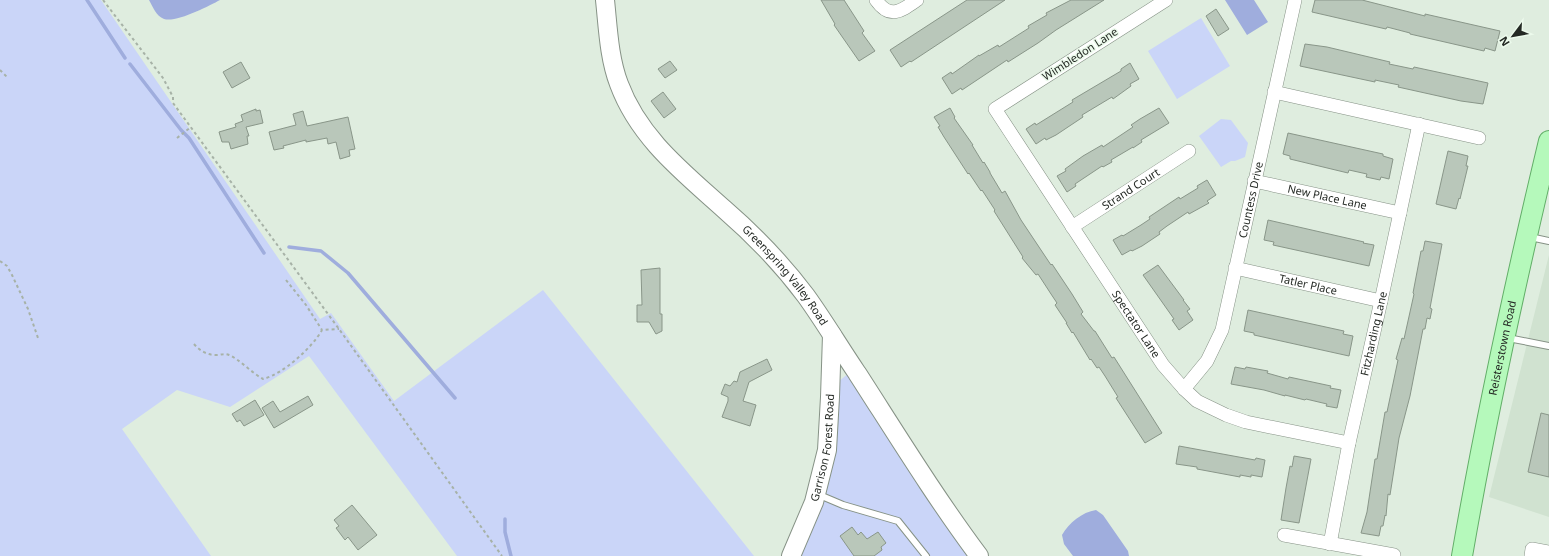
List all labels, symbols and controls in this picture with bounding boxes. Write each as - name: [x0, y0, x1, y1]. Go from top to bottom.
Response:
- north arrow: [1493, 16, 1533, 56]
- street label: Wimbledon Lane: [1039, 24, 1120, 84]
- text: N: [1495, 34, 1513, 49]
- street label: Countess Drive: [1235, 160, 1266, 239]
- street label: Strand Court: [1099, 164, 1162, 213]
- street label: New Place Lane: [1286, 181, 1368, 213]
- street label: Greenspring Valley Road: [739, 221, 832, 328]
- street label: Tatler Place: [1278, 270, 1339, 298]
- street label: Spectator Lane: [1109, 287, 1164, 360]
- street label: Fitzharding Lane: [1356, 290, 1390, 377]
- street label: Reisterstown Road: [1485, 299, 1519, 396]
- street label: Garrison Forest Road: [806, 393, 837, 503]

